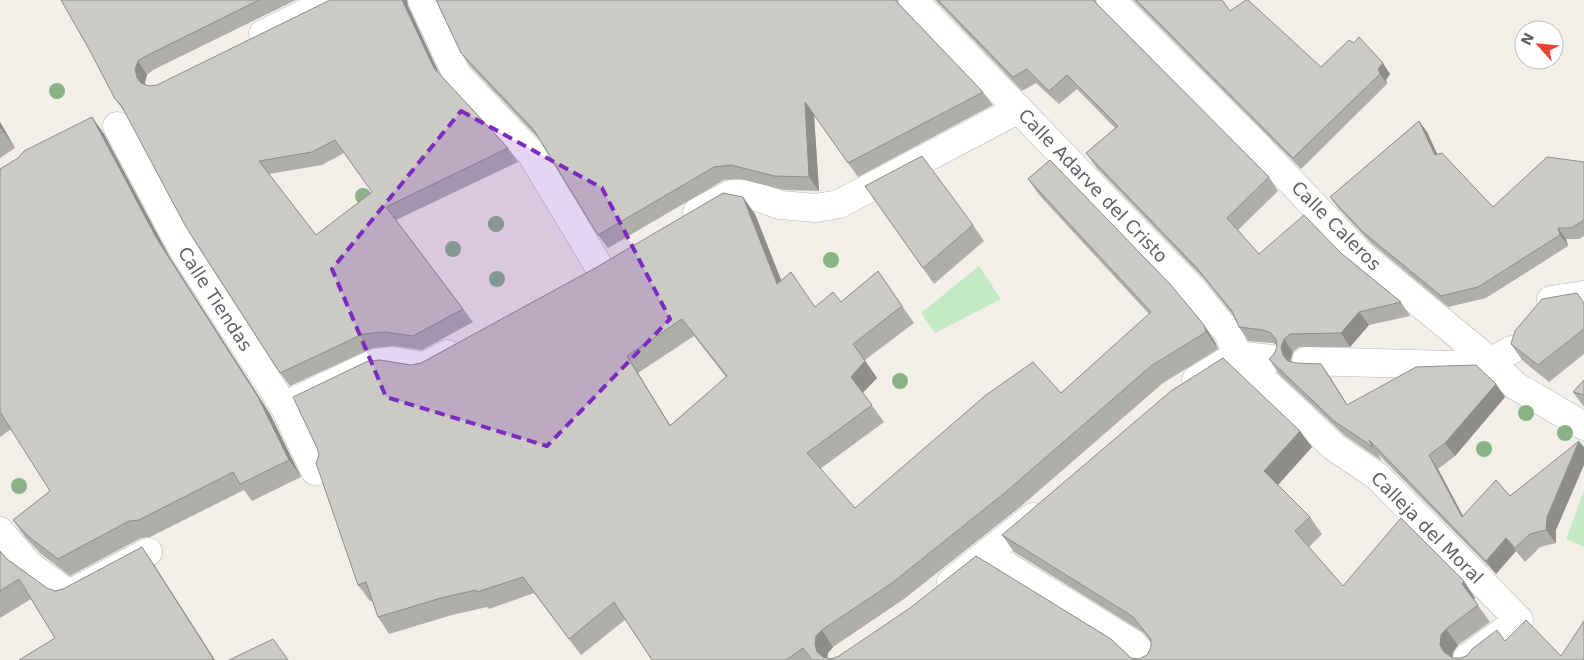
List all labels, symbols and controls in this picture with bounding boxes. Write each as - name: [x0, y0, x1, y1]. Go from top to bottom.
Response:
- north arrow: [1514, 20, 1564, 70]
- text: N: [1518, 30, 1537, 48]
- street label: Calle Adarve del Cristo: [1014, 105, 1172, 267]
- street label: Calle Caleros: [1287, 177, 1385, 275]
- street label: Calle Tiendas: [174, 243, 257, 355]
- street label: Calleja del Moral: [1367, 467, 1488, 588]

